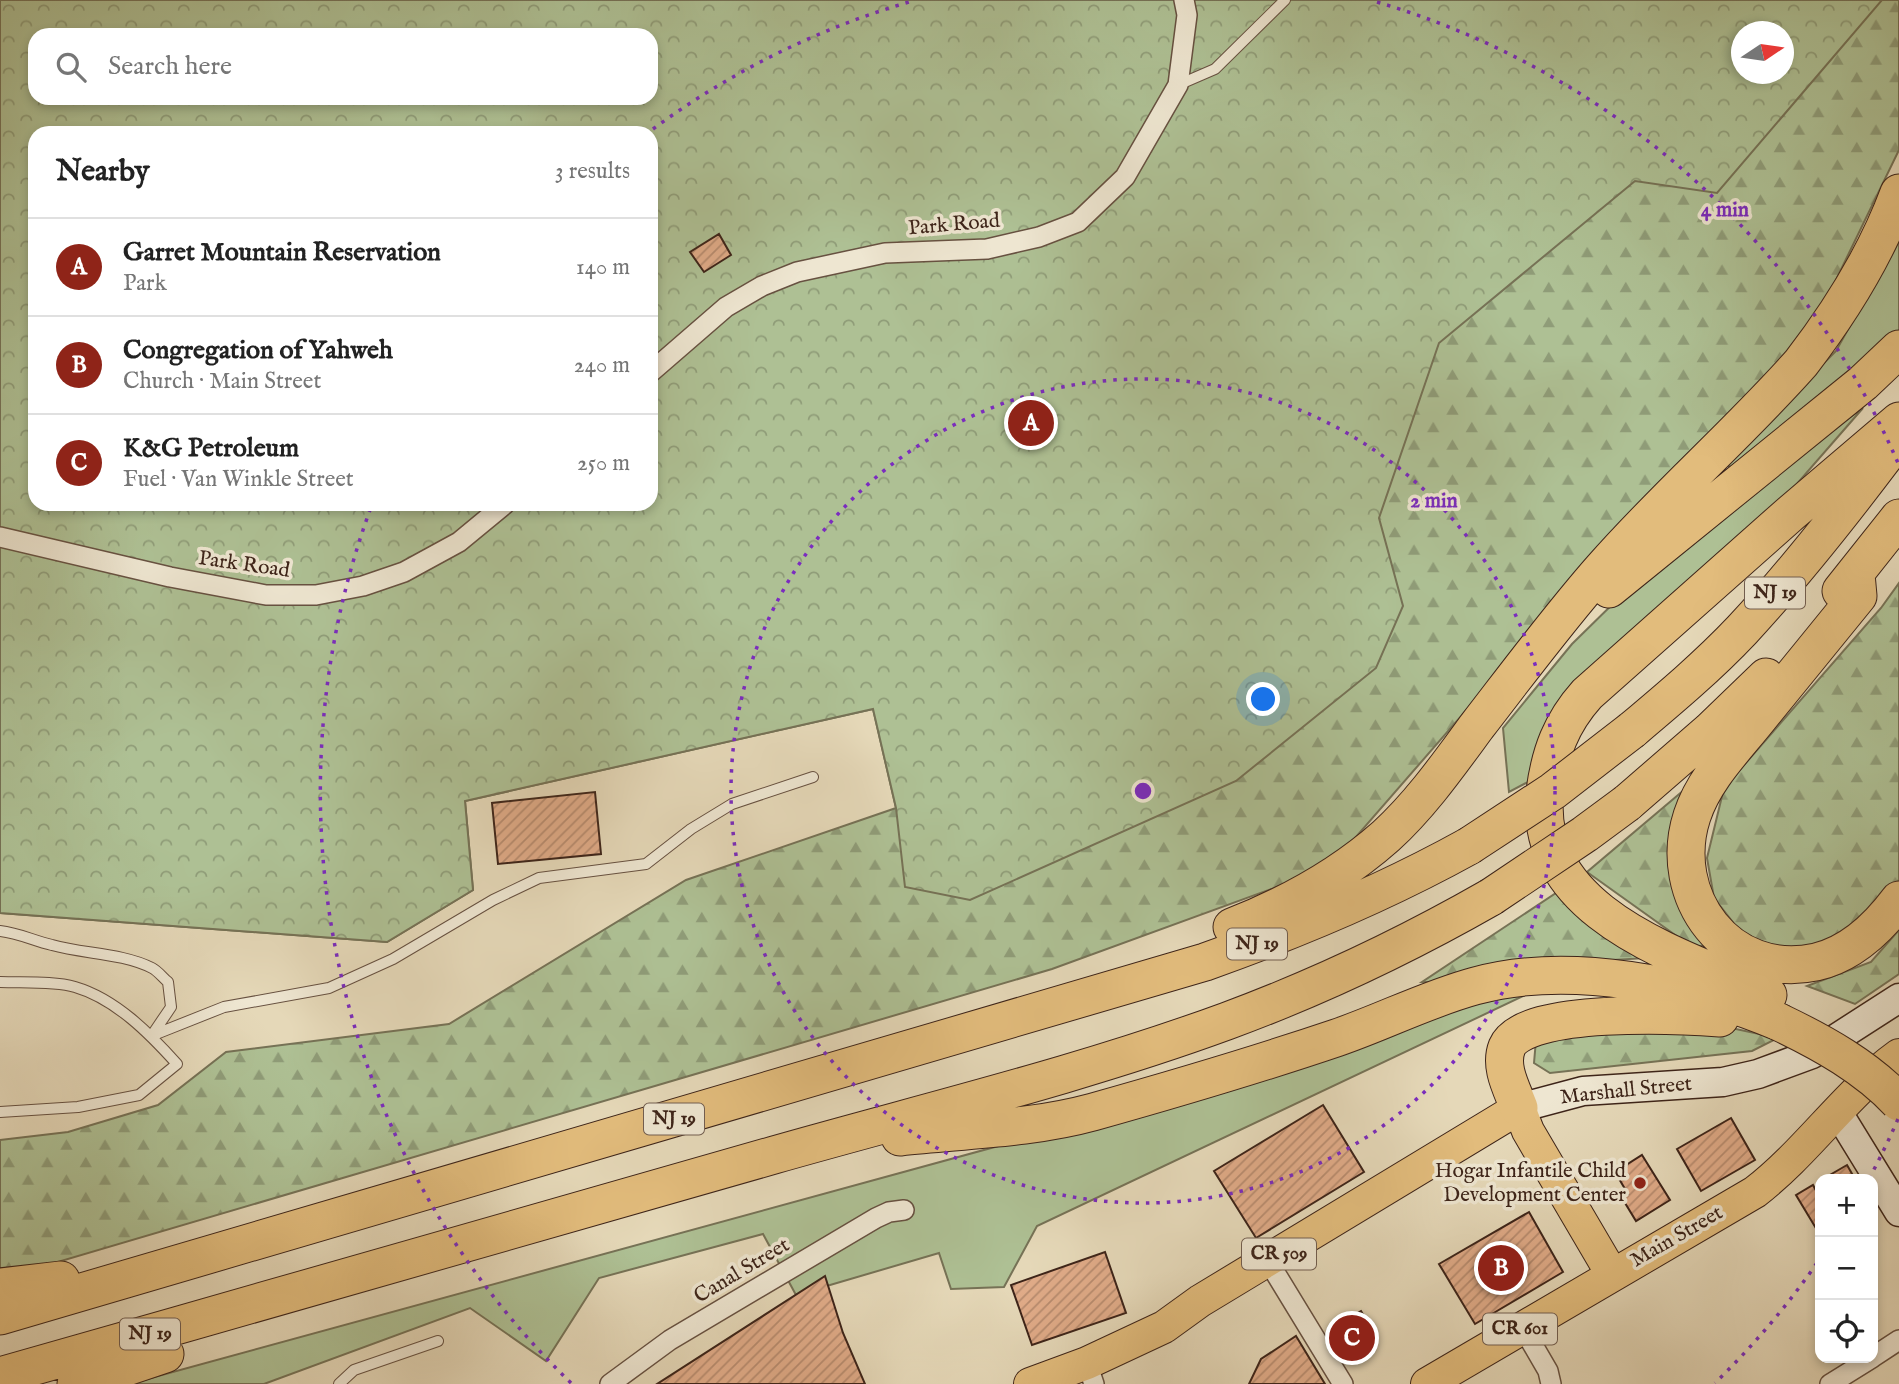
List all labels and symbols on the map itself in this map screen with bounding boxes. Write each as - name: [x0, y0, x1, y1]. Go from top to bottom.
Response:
- north arrow: [1731, 21, 1794, 84]
- text: 4 min: [1701, 197, 1749, 224]
- street label: Park Road: [907, 207, 1002, 242]
- pin: A: [1008, 397, 1054, 449]
- text: 2 min: [1410, 488, 1458, 515]
- street label: Park Road: [197, 545, 292, 585]
- road number: NJ 19: [1745, 578, 1805, 608]
- your location: [1246, 682, 1280, 716]
- centre of rings: [1131, 779, 1155, 803]
- road number: NJ 19: [1227, 928, 1287, 960]
- street label: Marshall Street: [1559, 1071, 1693, 1111]
- road number: NJ 19: [644, 1104, 704, 1134]
- place label: Hogar Infantile Child Development Center: [1435, 1158, 1627, 1209]
- marker: Hogar Infantile Child Development Center: [1632, 1175, 1648, 1191]
- street label: Main Street: [1626, 1200, 1728, 1274]
- street label: Canal Street: [689, 1232, 795, 1310]
- road number: CR 509: [1242, 1238, 1316, 1270]
- pin: B: [1478, 1242, 1524, 1294]
- pin: C: [1329, 1312, 1375, 1364]
- road number: CR 601: [1483, 1314, 1557, 1344]
- road number: NJ 19: [120, 1318, 180, 1350]

